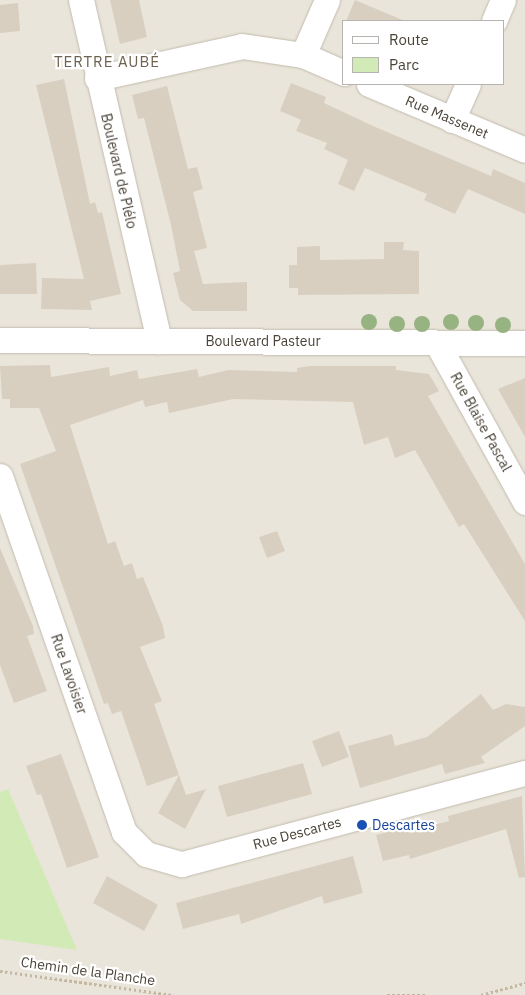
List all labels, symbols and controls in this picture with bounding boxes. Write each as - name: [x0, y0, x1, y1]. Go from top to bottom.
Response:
- legend: [342, 20, 505, 85]
- text: Route: [389, 30, 429, 49]
- district label: TERTRE AUBÉ: [53, 53, 161, 71]
- text: Parc: [389, 55, 419, 74]
- street label: Rue Massenet: [403, 92, 491, 142]
- street label: Boulevard de Plélo: [98, 112, 140, 230]
- street label: Boulevard Pasteur: [205, 333, 321, 349]
- street label: Rue Blaise Pascal: [447, 370, 515, 474]
- street label: Rue Lavoisier: [47, 632, 91, 716]
- street label: Rue Descartes: [251, 813, 343, 853]
- place label: Descartes: [372, 817, 435, 833]
- marker: Descartes: [356, 819, 368, 831]
- street label: Chemin de la Planche: [20, 953, 156, 989]

